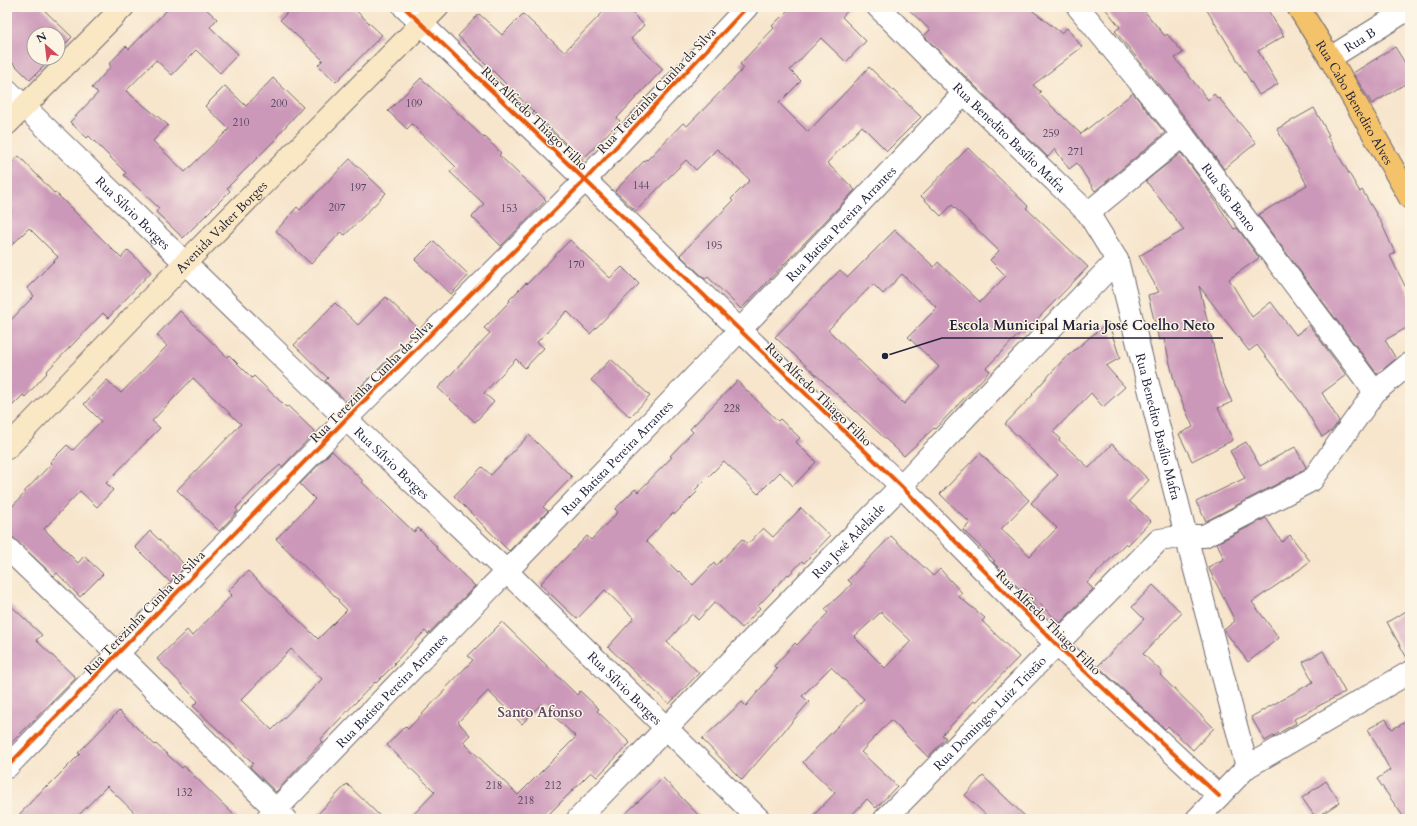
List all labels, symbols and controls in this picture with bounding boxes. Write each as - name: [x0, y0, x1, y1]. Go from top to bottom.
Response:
- street label: Rua Terezinha Cunha da Silva: [593, 23, 720, 158]
- street label: Rua B: [1341, 24, 1380, 57]
- north arrow: [26, 26, 66, 66]
- text: N: [34, 29, 50, 46]
- street label: Rua Cabo Benedito Alves: [1311, 37, 1397, 168]
- street label: Rua Alfredo Thiago Filho: [477, 63, 592, 175]
- street label: Rua Benedito Basílio Mafra: [948, 79, 1070, 197]
- house number: 200: [271, 96, 288, 111]
- house number: 109: [406, 96, 423, 111]
- house number: 210: [233, 115, 250, 130]
- house number: 259: [1043, 126, 1060, 141]
- house number: 271: [1068, 144, 1084, 159]
- street label: Rua São Bento: [1197, 160, 1260, 236]
- street label: Rua Batista Pereira Arrantes: [782, 162, 901, 286]
- street label: Rua Sílvio Borges: [91, 173, 174, 254]
- street label: Avenida Valter Borges: [172, 177, 272, 278]
- house number: 144: [633, 178, 650, 193]
- house number: 197: [350, 180, 367, 195]
- house number: 207: [329, 200, 346, 215]
- house number: 153: [501, 201, 518, 216]
- house number: 195: [706, 238, 722, 253]
- house number: 170: [568, 257, 585, 272]
- callout: Escola Municipal Maria José Coelho Neto: [942, 312, 1223, 338]
- street label: Rua Terezinha Cunha da Silva: [306, 316, 437, 447]
- text: Escola Municipal Maria José Coelho Neto: [949, 316, 1215, 335]
- street label: Rua Alfredo Thiago Filho: [761, 339, 876, 451]
- street label: Rua Benedito Basílio Mafra: [1131, 351, 1185, 502]
- street label: Rua Batista Pereira Arrantes: [558, 397, 677, 519]
- house number: 228: [724, 401, 740, 416]
- street label: Rua Sílvio Borges: [350, 423, 433, 504]
- street label: Rua José Adelaide: [808, 500, 889, 583]
- street label: Rua Terezinha Cunha da Silva: [80, 546, 209, 679]
- street label: Rua Alfredo Thiago Filho: [992, 566, 1105, 679]
- street label: Rua Batista Pereira Arrantes: [333, 630, 452, 752]
- street label: Rua Sílvio Borges: [583, 648, 666, 729]
- street label: Rua Domingos Luiz Tristão: [930, 652, 1051, 775]
- district label: Santo Afonso: [498, 703, 582, 722]
- house number: 218: [486, 778, 502, 793]
- house number: 212: [545, 778, 562, 793]
- house number: 132: [176, 785, 193, 800]
- house number: 218: [518, 793, 534, 808]

